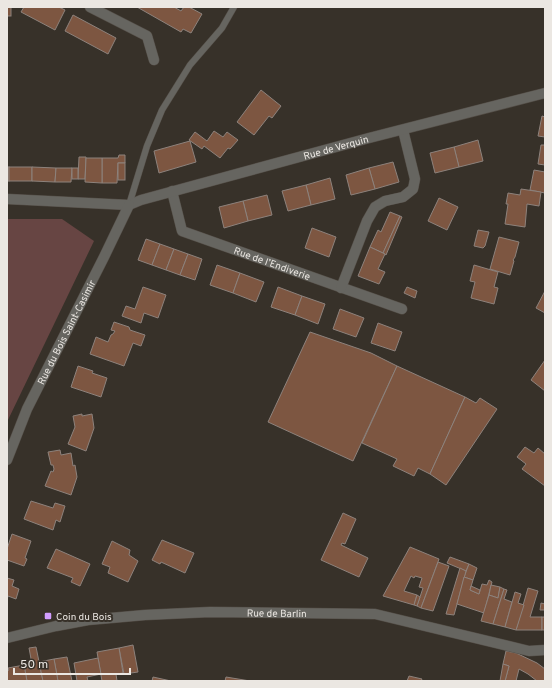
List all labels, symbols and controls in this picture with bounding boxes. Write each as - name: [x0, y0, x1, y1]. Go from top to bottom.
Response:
- street label: Rue de Verquin: [302, 133, 370, 164]
- street label: Rue de l’Endiverie: [232, 245, 312, 284]
- street label: Rue du Bois Saint-Casimir: [35, 278, 99, 387]
- street label: Rue de Barlin: [247, 607, 307, 621]
- marker: Coin du Bois: [43, 611, 53, 621]
- place label: Coin du Bois: [56, 611, 112, 624]
- scale bar: [14, 650, 130, 676]
- text: 50 m: [20, 657, 48, 673]

